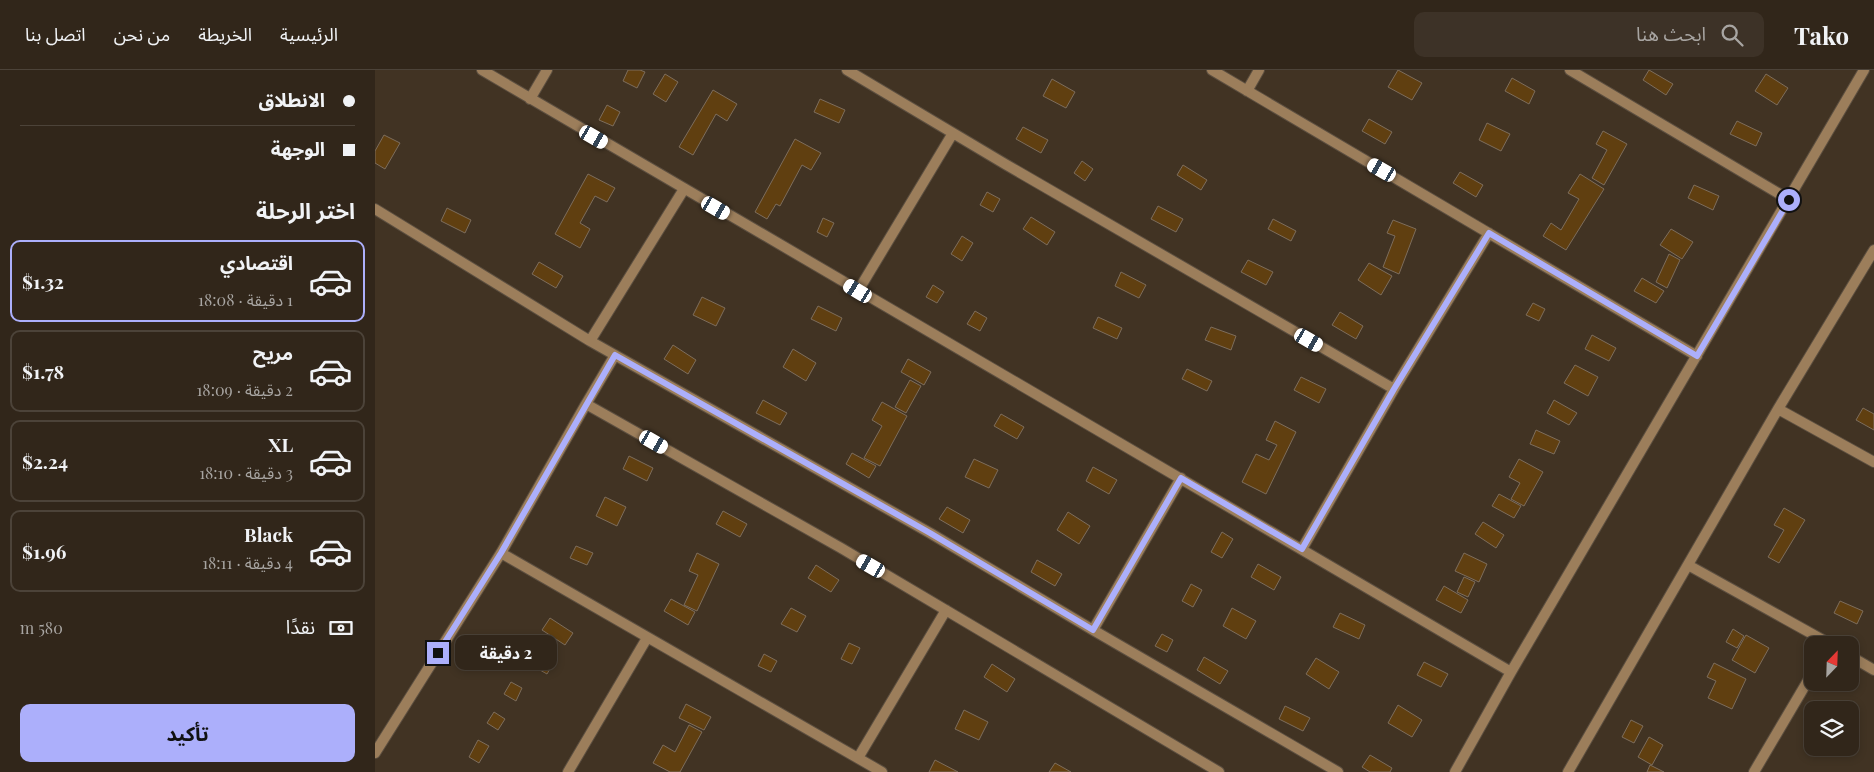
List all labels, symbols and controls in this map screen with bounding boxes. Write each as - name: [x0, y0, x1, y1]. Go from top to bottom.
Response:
- search box: [1414, 12, 1764, 57]
- text: Tako: [1794, 19, 1849, 51]
- text: ابحث هنا: [1636, 20, 1706, 46]
- icon: search: [1718, 21, 1746, 49]
- text: اتصل بنا: [25, 22, 86, 46]
- text: من نحن: [114, 22, 170, 46]
- text: الخريطة: [198, 22, 252, 46]
- text: الرئيسية: [280, 22, 338, 46]
- text: الانطلاق: [259, 86, 325, 112]
- car: [577, 123, 610, 151]
- text: الوجهة: [271, 135, 325, 161]
- car: [1365, 156, 1398, 184]
- route start: [1778, 189, 1800, 211]
- car: [699, 194, 732, 222]
- text: اختر الرحلة: [256, 195, 355, 225]
- text: اقتصادي: [220, 249, 293, 275]
- icon: car: [308, 259, 353, 304]
- text: $1.32: [22, 268, 64, 294]
- car: [841, 277, 874, 305]
- text: 1 دقيقة · 18:08: [198, 289, 293, 310]
- car: [1292, 326, 1325, 354]
- text: مريح: [253, 339, 293, 365]
- icon: car: [308, 349, 353, 394]
- text: $1.78: [22, 358, 64, 384]
- text: 2 دقيقة · 18:09: [196, 379, 293, 400]
- car: [637, 428, 670, 456]
- text: XL: [268, 431, 293, 457]
- icon: car: [308, 439, 353, 484]
- text: $2.24: [22, 448, 68, 474]
- text: 3 دقيقة · 18:10: [199, 462, 293, 483]
- text: Black: [244, 521, 293, 547]
- icon: car: [308, 529, 353, 574]
- text: $1.96: [22, 538, 66, 564]
- text: 4 دقيقة · 18:11: [202, 552, 293, 573]
- car: [854, 552, 887, 580]
- text: نقدًا: [286, 613, 315, 639]
- icon: cash: [327, 614, 355, 642]
- text: 580 m: [20, 617, 63, 638]
- callout: 2 دقيقة: [455, 636, 558, 670]
- north arrow: [1804, 636, 1859, 691]
- map controls: [1804, 636, 1859, 756]
- route end: [427, 642, 449, 664]
- text: 2 دقيقة: [480, 642, 532, 663]
- button: layers: [1804, 701, 1859, 756]
- button: تأكيد: [20, 704, 355, 762]

